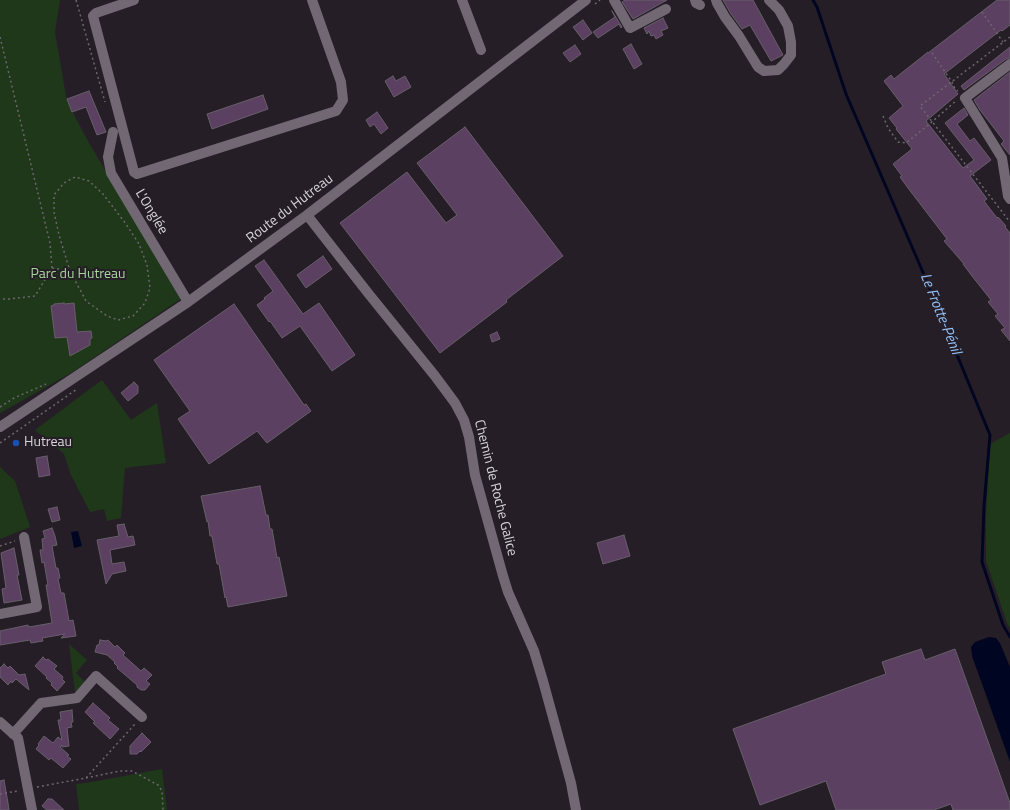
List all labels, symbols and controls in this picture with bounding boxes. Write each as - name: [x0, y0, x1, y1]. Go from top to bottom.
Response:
- street label: Route du Hutreau: [243, 171, 337, 247]
- street label: L'Onglée: [131, 186, 171, 238]
- park label: Parc du Hutreau: [30, 267, 126, 283]
- water label: Le Frotte-Pénil: [916, 271, 964, 357]
- street label: Chemin de Roche Galice: [470, 418, 520, 558]
- place label: Hutreau: [24, 435, 72, 451]
- marker: Hutreau: [11, 438, 21, 448]

